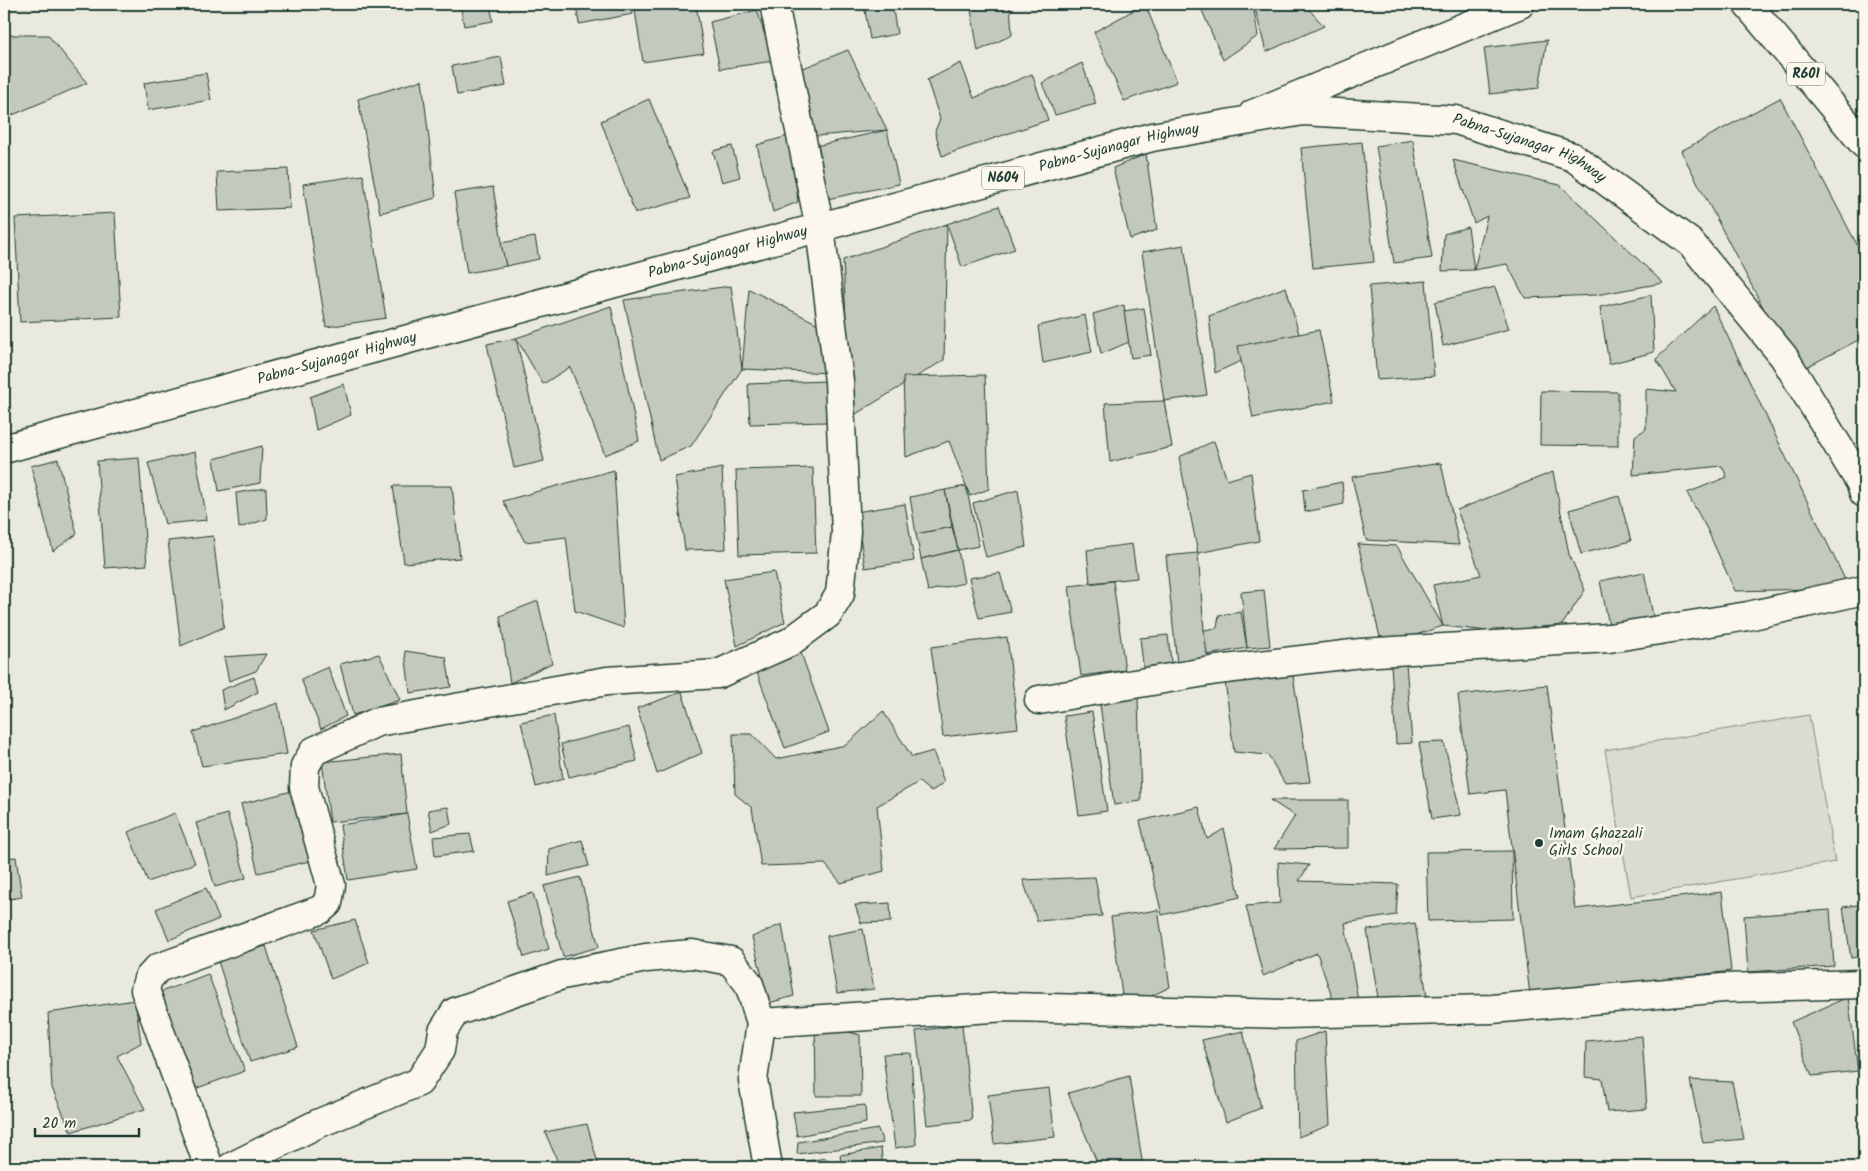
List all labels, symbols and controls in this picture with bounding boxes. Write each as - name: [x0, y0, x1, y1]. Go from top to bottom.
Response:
- road number: R601: [1787, 62, 1825, 86]
- street label: Pabna-Sujanagar Highway: [1449, 108, 1612, 190]
- street label: Pabna-Sujanagar Highway: [1036, 117, 1202, 179]
- road number: N604: [982, 167, 1024, 190]
- street label: Pabna-Sujanagar Highway: [645, 219, 811, 285]
- street label: Pabna-Sujanagar Highway: [254, 325, 420, 392]
- place label: Imam Ghazzali Girls School: [1549, 822, 1644, 863]
- marker: Imam Ghazzali Girls School: [1533, 837, 1545, 849]
- scale bar: [35, 1106, 139, 1138]
- text: 20 m: [42, 1112, 76, 1136]

